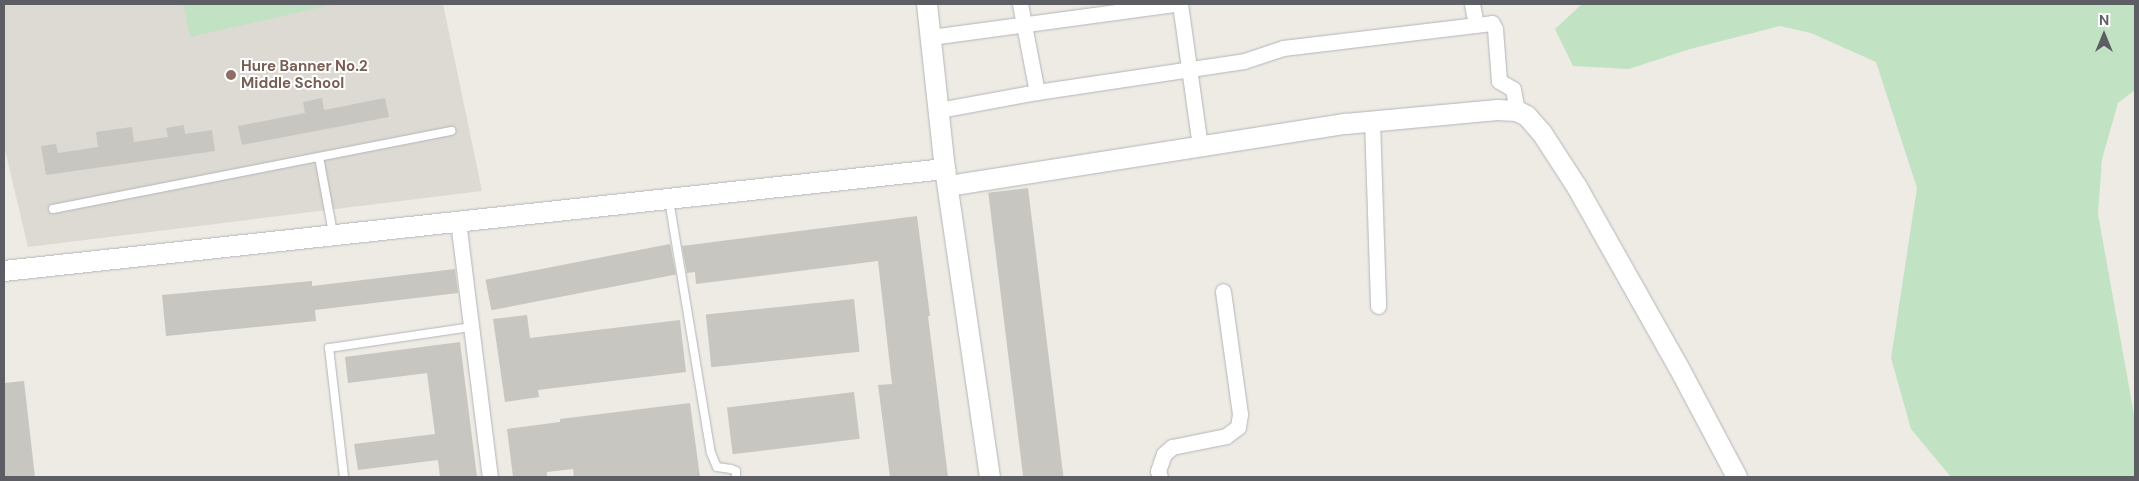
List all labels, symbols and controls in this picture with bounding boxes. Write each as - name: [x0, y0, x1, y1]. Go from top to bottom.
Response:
- north arrow: [2079, 10, 2129, 60]
- text: N: [2099, 11, 2109, 29]
- place label: Hure Banner No.2 Middle School: [241, 57, 368, 92]
- marker: Hure Banner No.2 Middle School: [225, 69, 237, 81]

